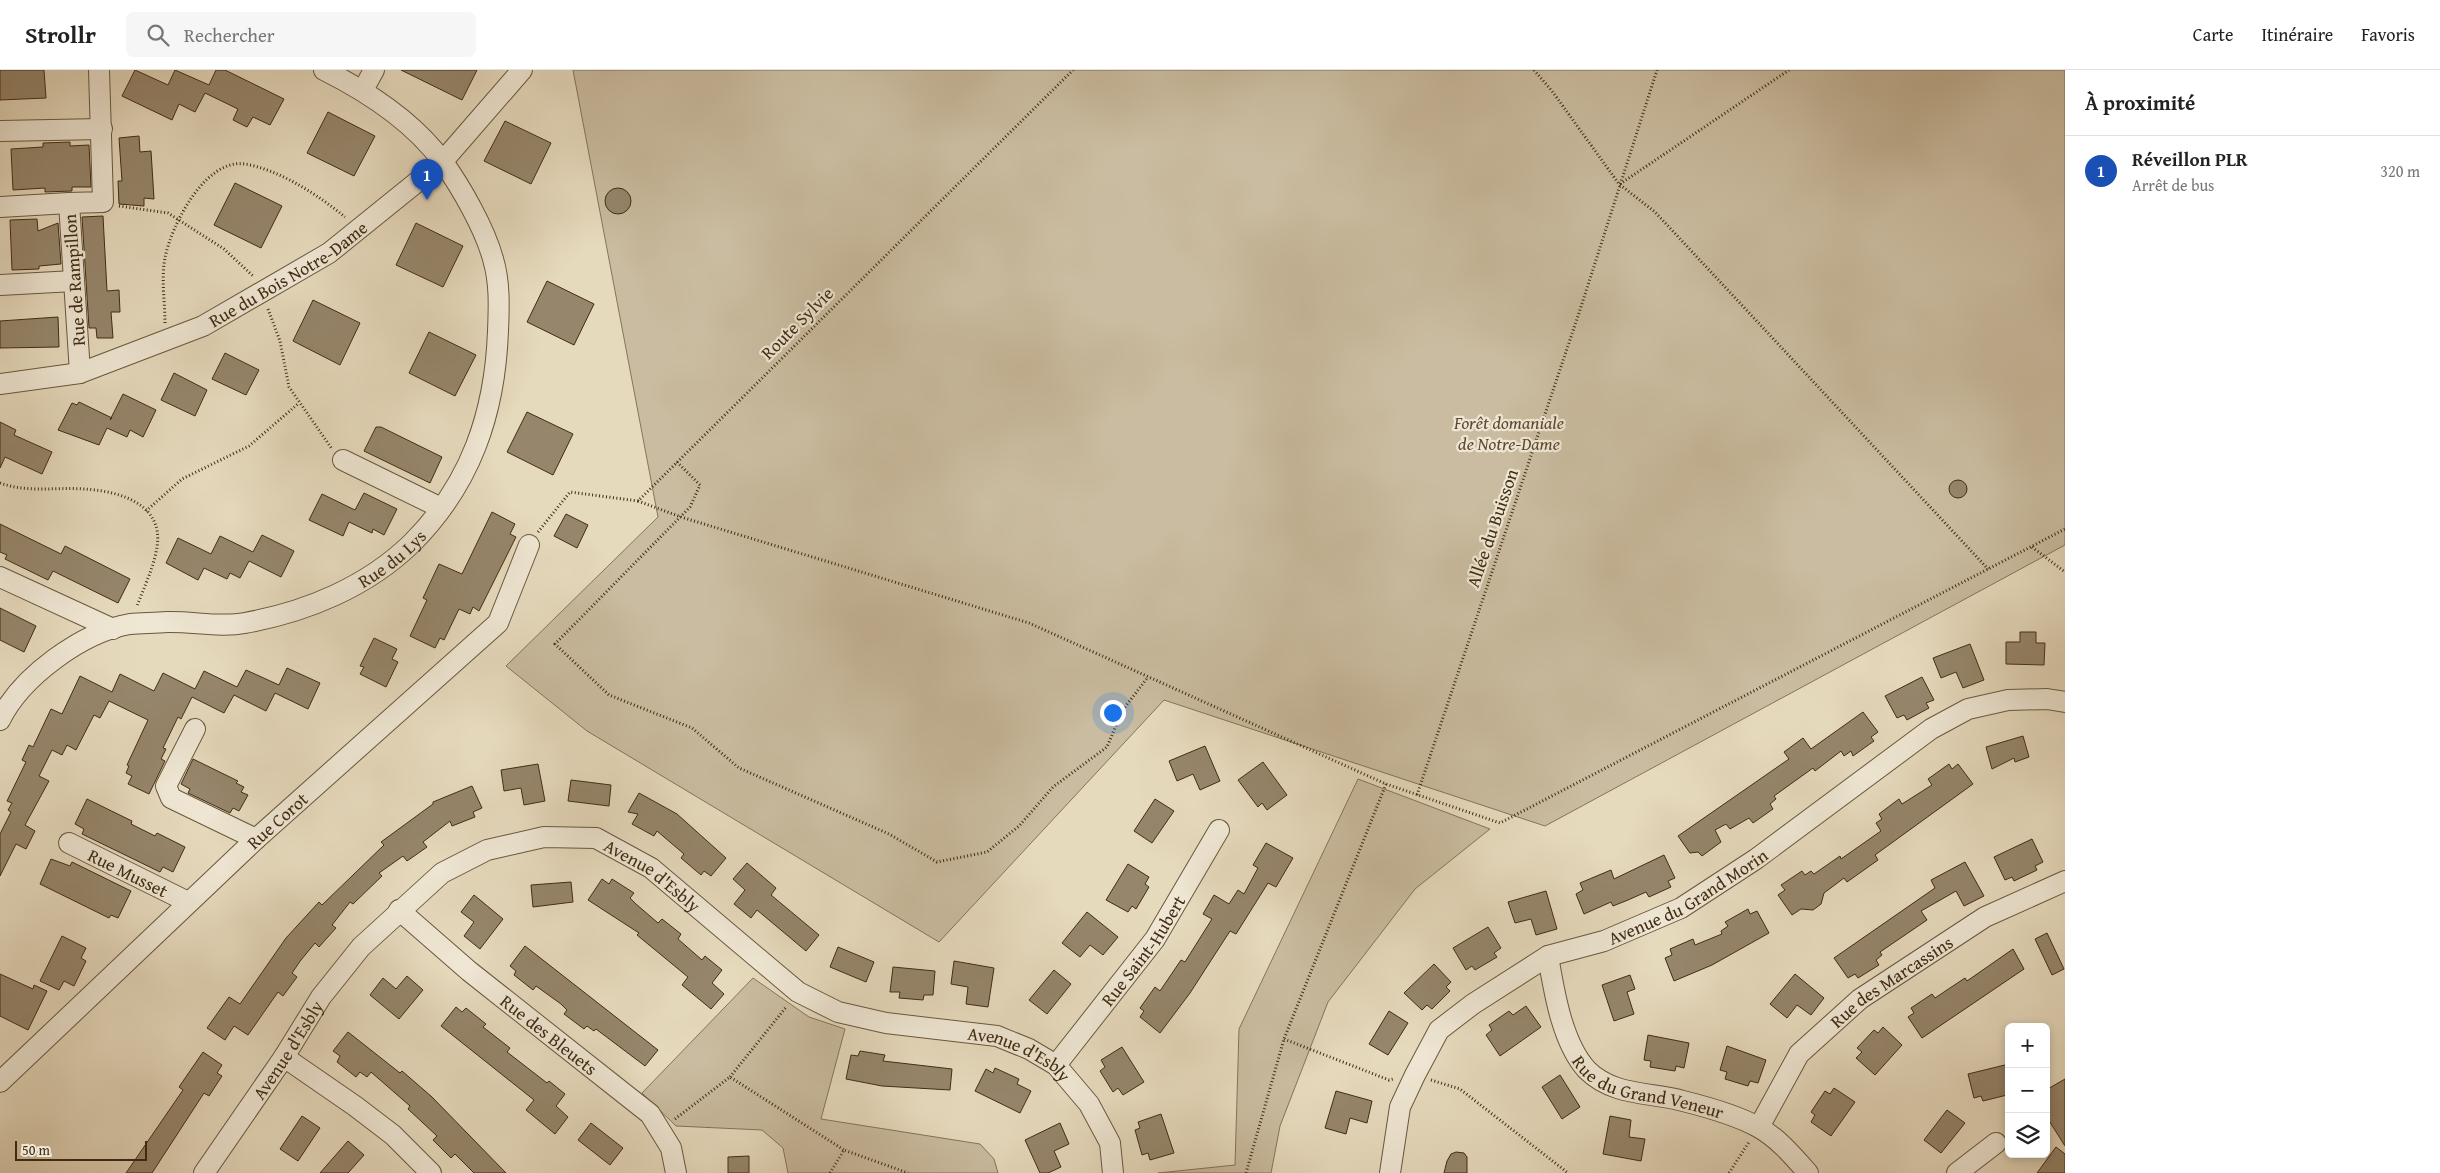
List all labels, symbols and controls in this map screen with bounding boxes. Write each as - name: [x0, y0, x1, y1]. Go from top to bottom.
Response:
- search box: [126, 12, 476, 57]
- text: Strollr: [25, 17, 96, 52]
- icon: search: [144, 21, 172, 49]
- text: Rechercher: [184, 21, 275, 49]
- text: Carte: [2193, 21, 2233, 48]
- text: Itinéraire: [2261, 21, 2333, 48]
- text: Favoris: [2361, 21, 2415, 48]
- text: À proximité: [2085, 87, 2195, 118]
- text: Réveillon PLR: [2132, 145, 2248, 173]
- pin: 1: [411, 159, 443, 200]
- text: 1: [2097, 159, 2105, 183]
- text: 320 m: [2380, 159, 2420, 183]
- text: Arrêt de bus: [2132, 173, 2214, 197]
- street label: Rue de Rampillon: [56, 213, 92, 347]
- street label: Rue du Bois Notre-Dame: [203, 214, 373, 334]
- street label: Route Sylvie: [754, 280, 840, 366]
- park label: Forêt domaniale de Notre-Dame: [1453, 409, 1564, 457]
- street label: Allée du Buisson: [1459, 465, 1525, 591]
- street label: Rue du Lys: [353, 523, 432, 594]
- your location: [1100, 700, 1126, 726]
- street label: Rue Corot: [240, 785, 314, 855]
- street label: Avenue d'Esbly: [599, 832, 707, 918]
- street label: Rue Musset: [84, 841, 173, 904]
- street label: Avenue du Grand Morin: [1604, 841, 1773, 951]
- street label: Rue Saint-Hubert: [1094, 889, 1192, 1012]
- street label: Rue des Marcassins: [1823, 928, 1958, 1034]
- street label: Rue des Bleuets: [495, 987, 603, 1081]
- street label: Avenue d'Esbly: [245, 995, 329, 1105]
- street label: Avenue d'Esbly: [966, 1019, 1078, 1087]
- map controls: [2005, 1023, 2050, 1158]
- button: +: [2005, 1023, 2050, 1068]
- street label: Rue du Grand Veneur: [1566, 1049, 1728, 1125]
- button: −: [2005, 1068, 2050, 1113]
- button: layers: [2005, 1113, 2050, 1158]
- scale bar: [15, 1138, 148, 1161]
- text: 50 m: [22, 1140, 50, 1160]

